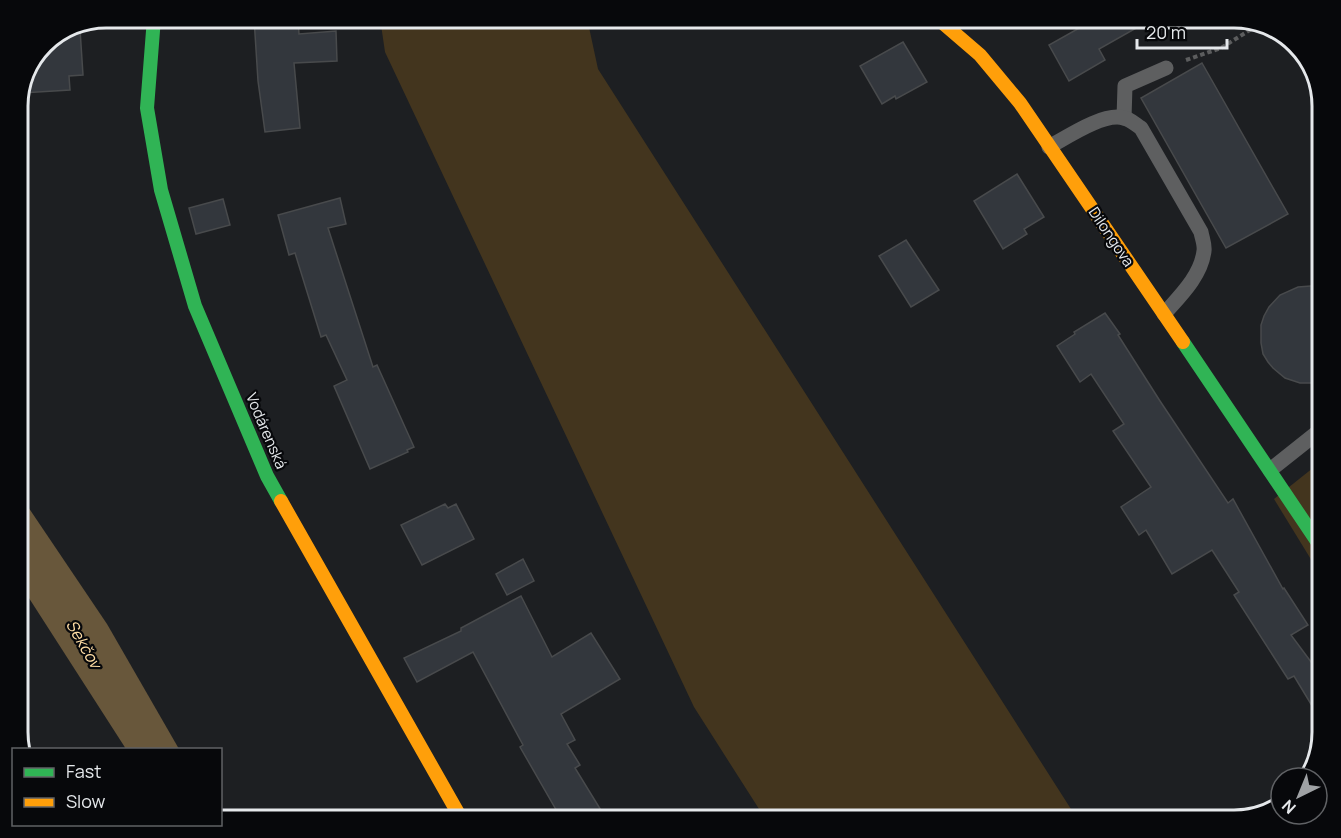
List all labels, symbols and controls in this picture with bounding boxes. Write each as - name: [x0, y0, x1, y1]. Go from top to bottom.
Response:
- scale bar: [1137, 12, 1227, 50]
- text: 20 m: [1146, 20, 1186, 44]
- street label: Dilongova: [1084, 203, 1139, 271]
- street label: Vodárenská: [241, 390, 292, 472]
- water label: Sekčov: [61, 616, 108, 674]
- legend: [12, 748, 222, 826]
- text: Fast: [66, 759, 101, 783]
- north arrow: [1269, 766, 1329, 826]
- text: Slow: [66, 789, 106, 813]
- text: N: [1277, 795, 1300, 819]

